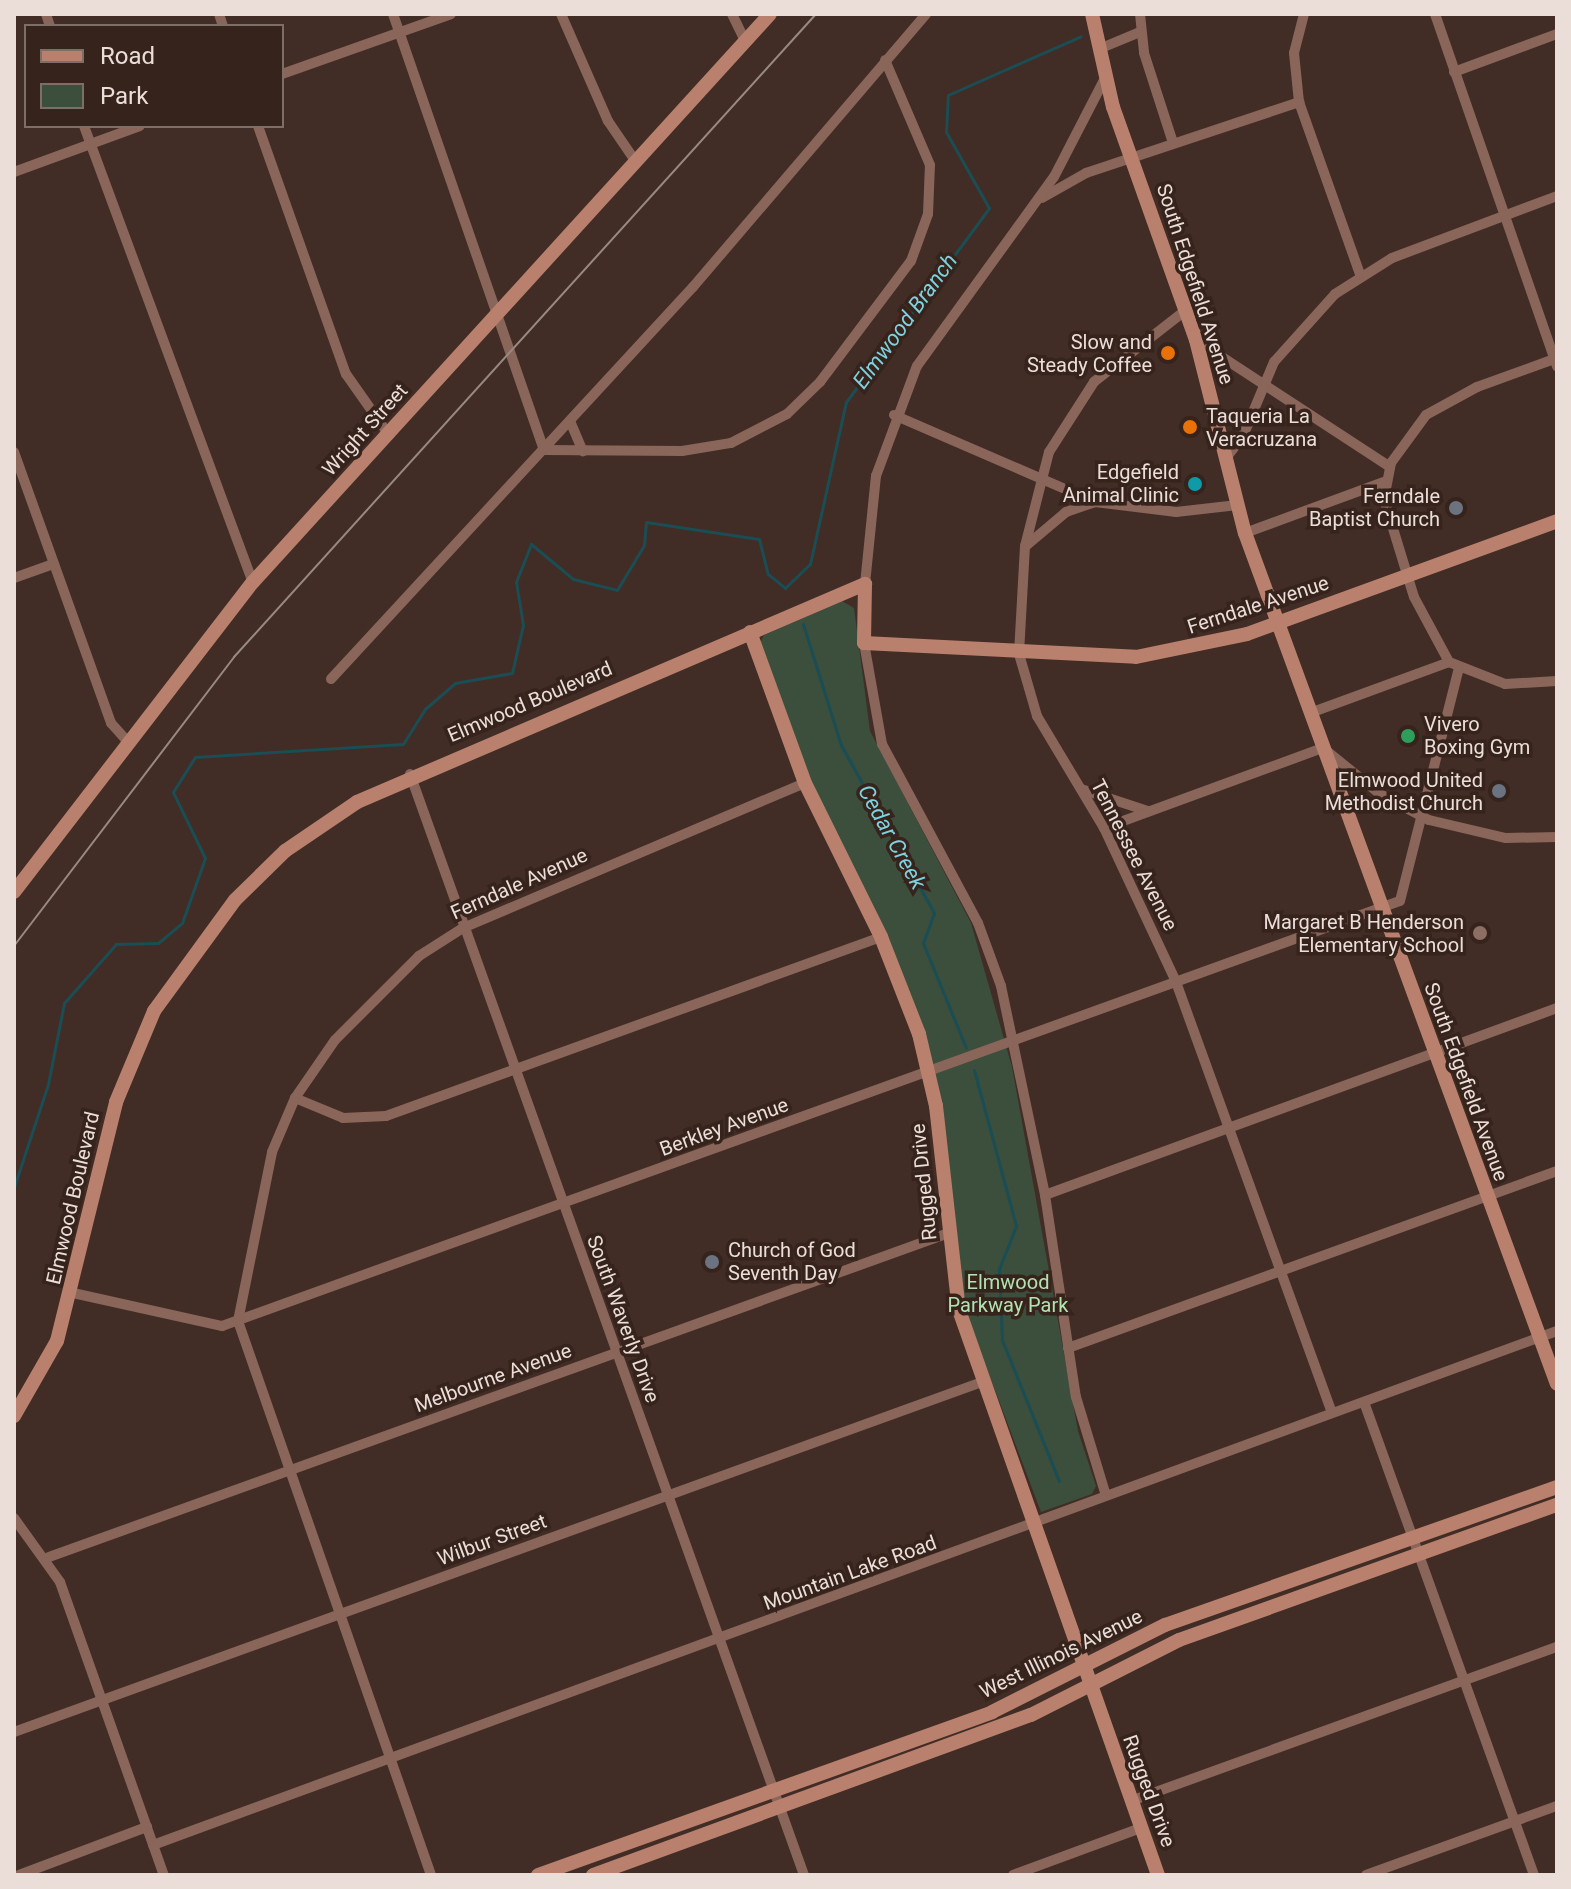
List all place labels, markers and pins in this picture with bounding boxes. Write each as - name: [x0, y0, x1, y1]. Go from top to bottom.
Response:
- place label: Slow and Steady Coffee: [1027, 330, 1152, 377]
- marker: Slow and Steady Coffee: [1159, 344, 1177, 362]
- place label: Taqueria La Veracruzana: [1206, 404, 1317, 451]
- marker: Taqueria La Veracruzana: [1181, 418, 1199, 436]
- place label: Edgefield Animal Clinic: [1063, 460, 1179, 507]
- marker: Edgefield Animal Clinic: [1186, 475, 1204, 493]
- place label: Ferndale Baptist Church: [1309, 484, 1440, 531]
- marker: Ferndale Baptist Church: [1447, 499, 1465, 517]
- place label: Vivero Boxing Gym: [1424, 712, 1530, 759]
- marker: Vivero Boxing Gym: [1399, 727, 1417, 745]
- place label: Elmwood United Methodist Church: [1325, 768, 1483, 815]
- marker: Elmwood United Methodist Church: [1490, 782, 1508, 800]
- place label: Margaret B Henderson Elementary School: [1263, 910, 1464, 957]
- marker: Margaret B Henderson Elementary School: [1471, 924, 1489, 942]
- place label: Church of God Seventh Day: [728, 1238, 856, 1285]
- marker: Church of God Seventh Day: [703, 1253, 721, 1271]

